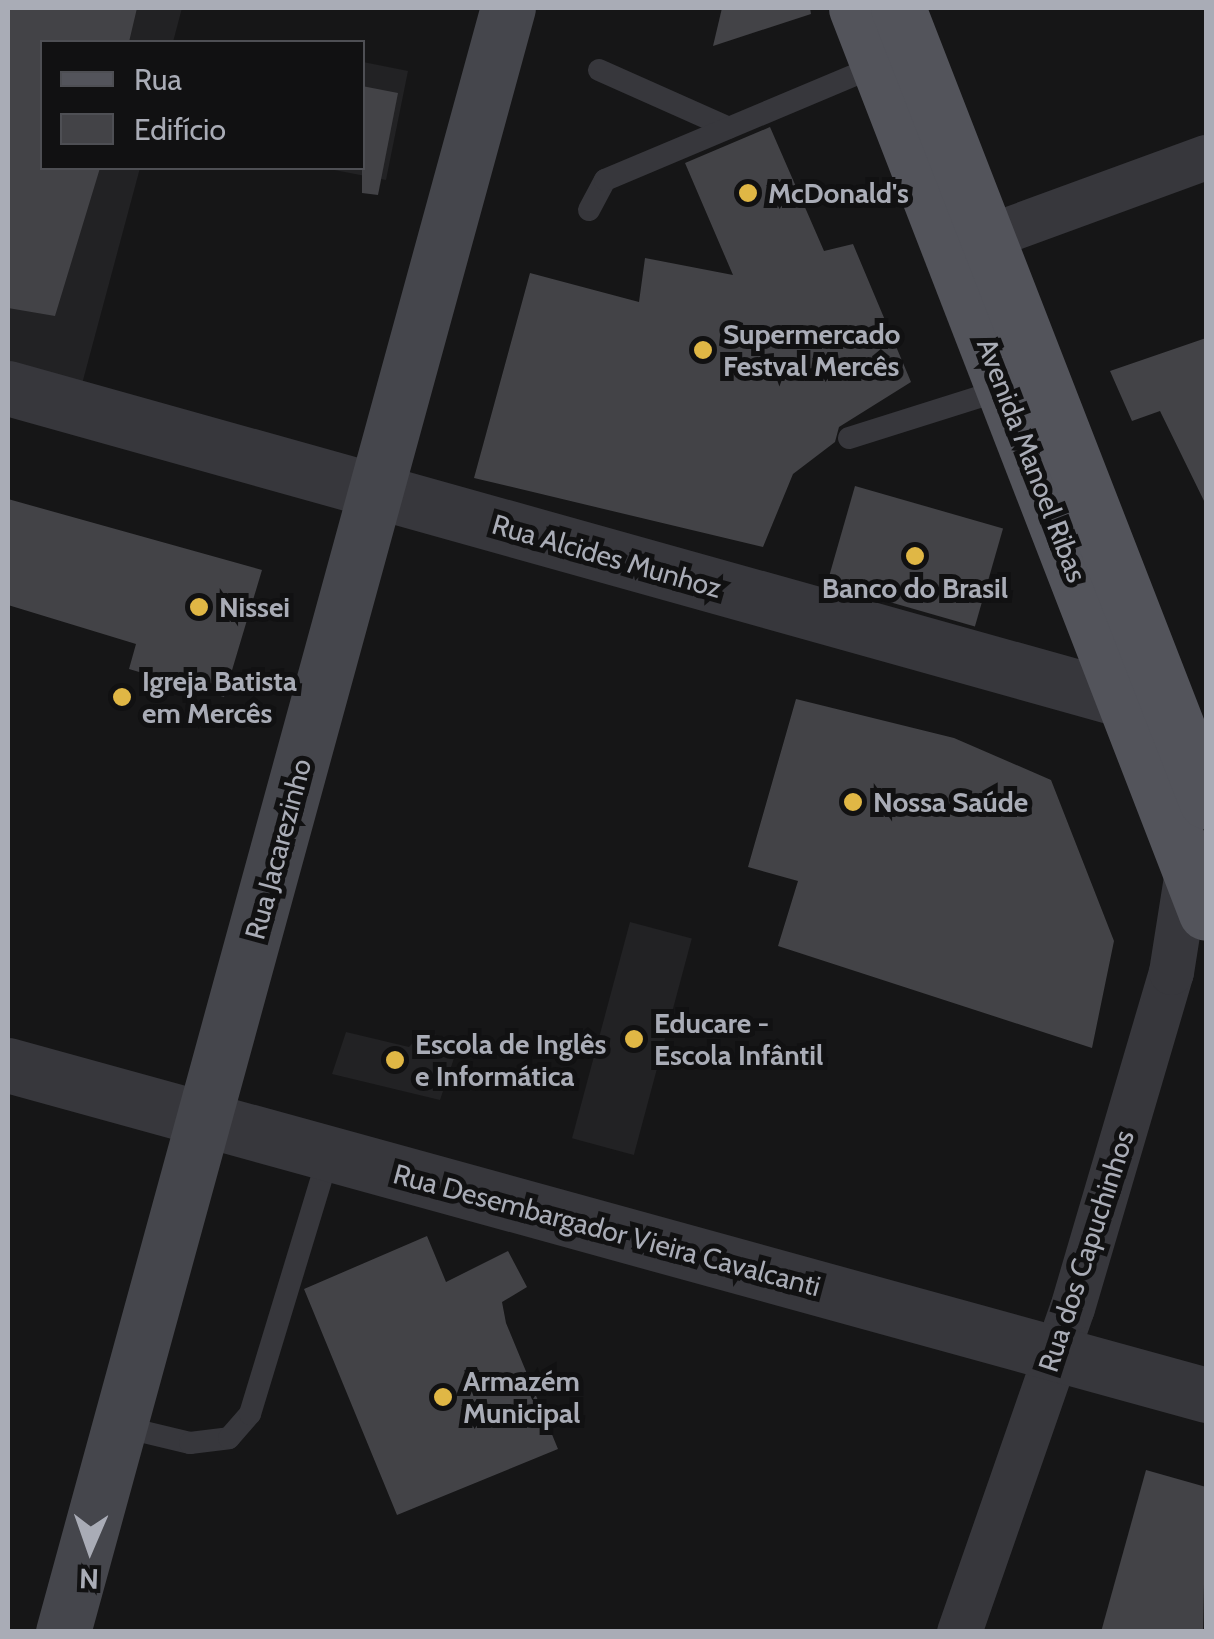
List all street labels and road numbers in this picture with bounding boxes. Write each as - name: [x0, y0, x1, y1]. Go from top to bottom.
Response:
- street label: Avenida Manoel Ribas: [970, 333, 1094, 587]
- street label: Rua Alcides Munhoz: [488, 507, 726, 605]
- street label: Rua Jacarezinho: [238, 755, 318, 943]
- street label: Rua dos Capuchinhos: [1031, 1126, 1141, 1376]
- street label: Rua Desembargador Vieira Cavalcanti: [390, 1157, 824, 1303]

